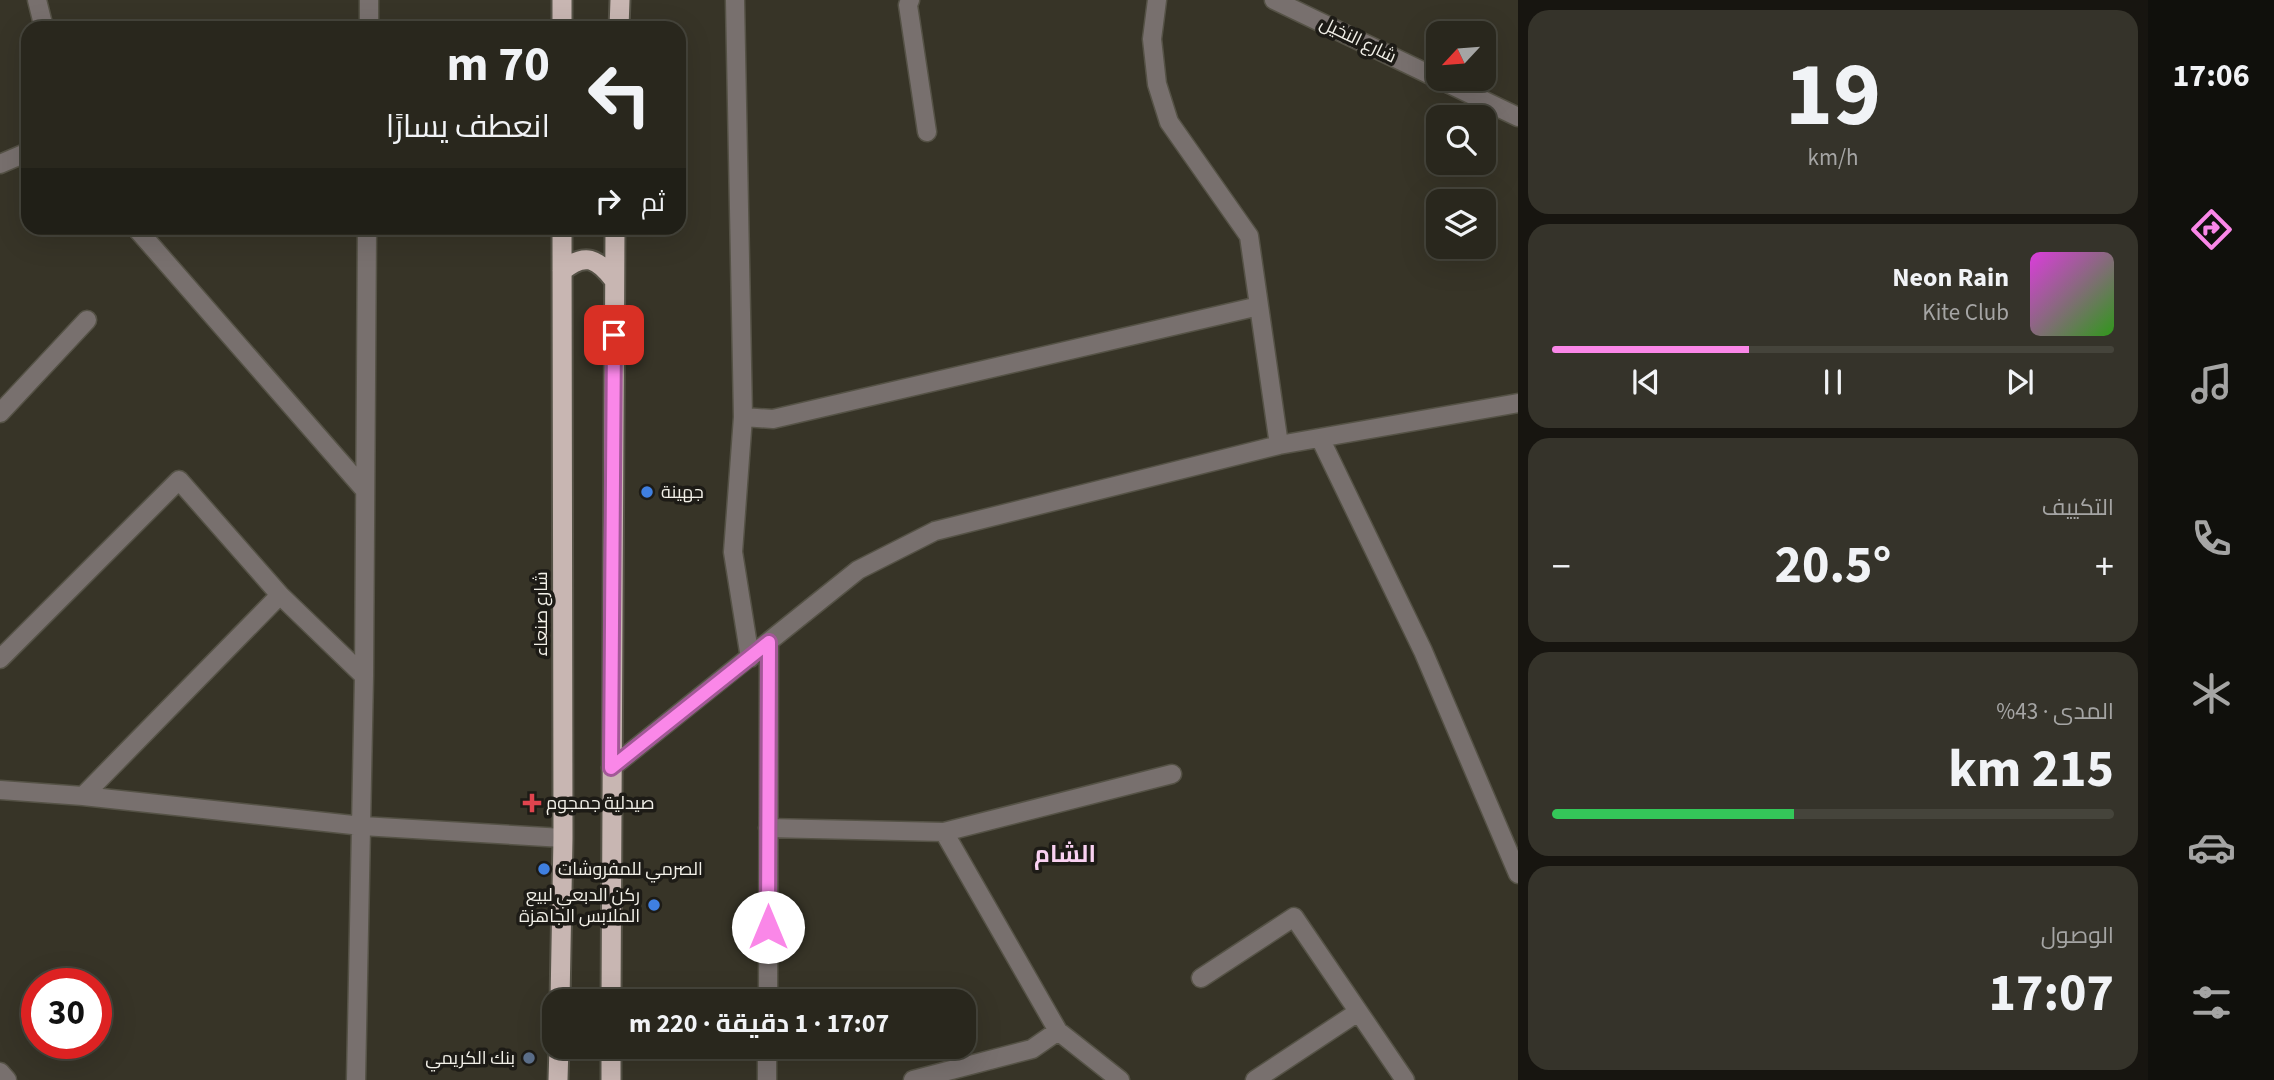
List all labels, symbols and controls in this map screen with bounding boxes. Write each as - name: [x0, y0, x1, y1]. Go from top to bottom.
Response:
- street label: شارع النخيل: [1316, 11, 1400, 69]
- north arrow: [1426, 21, 1496, 91]
- map controls: [1426, 21, 1496, 259]
- text: 70 m: [446, 30, 550, 100]
- text: 19: [1785, 31, 1881, 160]
- icon: left: [574, 49, 665, 140]
- text: 17:06: [2172, 53, 2250, 99]
- text: انعطف يسارًا: [386, 104, 550, 150]
- button: search: [1426, 105, 1496, 175]
- text: km/h: [1808, 141, 1859, 174]
- icon: right: [589, 182, 627, 220]
- text: ثم: [641, 184, 665, 221]
- button: layers: [1426, 189, 1496, 259]
- icon: directions: [2187, 205, 2236, 254]
- text: Neon Rain: [1892, 259, 2009, 296]
- text: Kite Club: [1922, 296, 2009, 329]
- pin: [584, 305, 644, 365]
- icon: arrive: [595, 316, 633, 354]
- icon: music: [2187, 359, 2236, 408]
- icon: previous: [1627, 363, 1665, 401]
- icon: pause: [1814, 363, 1852, 401]
- icon: next: [2001, 363, 2039, 401]
- place label: جهينة: [661, 480, 704, 505]
- marker: جهينة: [639, 484, 655, 500]
- text: التكييف: [2042, 491, 2114, 524]
- icon: phone: [2187, 514, 2236, 563]
- text: 20.5°: [1775, 529, 1891, 603]
- text: −: [1552, 540, 1571, 594]
- text: +: [2095, 540, 2114, 594]
- street label: شارع صنعاء: [529, 571, 554, 657]
- icon: climate: [2187, 669, 2236, 718]
- text: المدى · 43%: [1996, 695, 2114, 728]
- text: 215 km: [1948, 733, 2114, 807]
- place label: صيدلية جمجوم: [546, 791, 655, 816]
- marker: صيدلية جمجوم: [524, 795, 540, 811]
- icon: car: [2187, 823, 2236, 872]
- district label: الشام: [1034, 837, 1096, 872]
- place label: الصرمي للمفروشات: [558, 857, 703, 883]
- marker: الصرمي للمفروشات: [536, 861, 552, 877]
- place label: ركن الدبعي لبيع الملابس الجاهزة: [519, 883, 640, 929]
- position arrow: [731, 890, 805, 964]
- marker: ركن الدبعي لبيع الملابس الجاهزة: [646, 897, 662, 913]
- text: الوصول: [2041, 919, 2114, 952]
- text: 17:07: [1989, 957, 2114, 1031]
- speed limit sign: 30: [21, 968, 112, 1059]
- icon: filters: [2187, 978, 2236, 1027]
- text: 17:07 · 1 دقيقة · 220 m: [629, 1005, 889, 1042]
- place label: بنك الكريمي: [425, 1046, 515, 1072]
- marker: بنك الكريمي: [521, 1050, 537, 1066]

